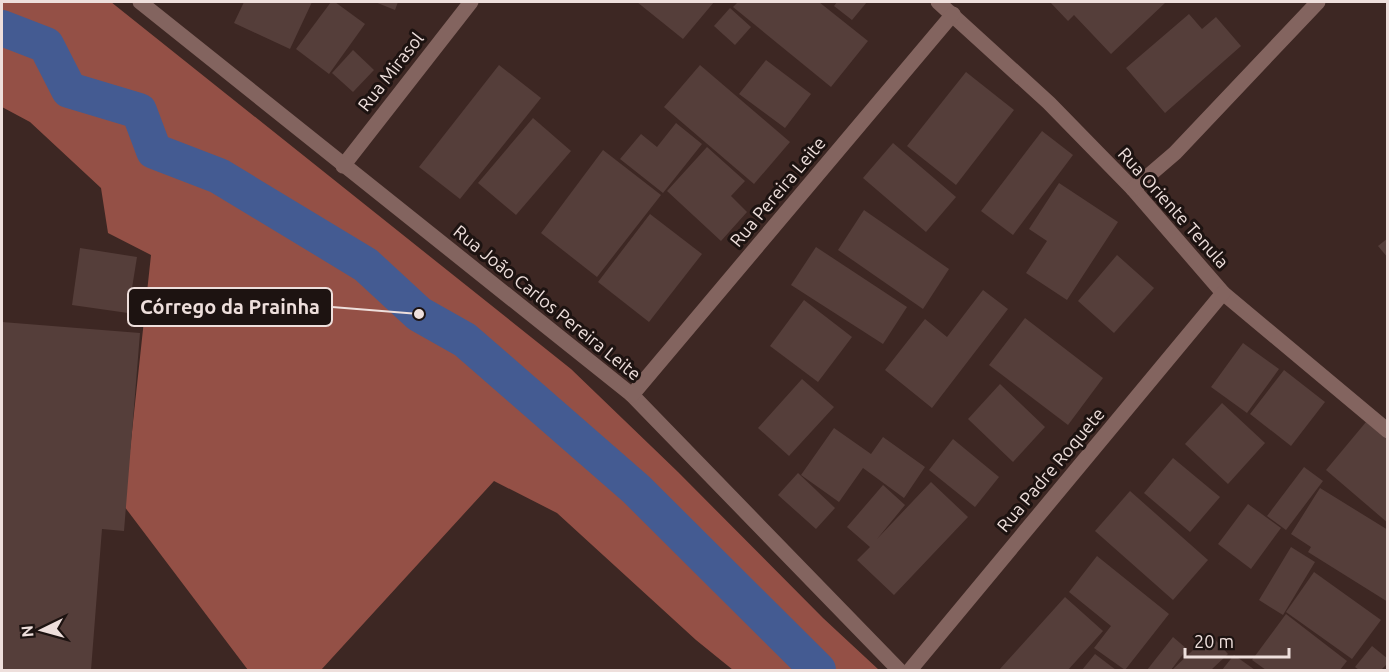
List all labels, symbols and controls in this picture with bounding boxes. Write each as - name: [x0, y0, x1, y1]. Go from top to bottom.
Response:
- street label: Rua Mirasol: [353, 28, 427, 115]
- street label: Rua Pereira Leite: [726, 132, 829, 250]
- street label: Rua Oriente Tenula: [1114, 143, 1233, 272]
- street label: Rua João Carlos Pereira Leite: [450, 221, 645, 384]
- callout: Córrego da Prainha: [128, 288, 332, 326]
- text: Córrego da Prainha: [140, 295, 320, 318]
- street label: Rua Padre Roquete: [993, 403, 1108, 535]
- north arrow: [12, 600, 72, 660]
- scale bar: [1185, 621, 1288, 659]
- text: N: [18, 625, 37, 638]
- text: 20 m: [1194, 631, 1234, 651]

